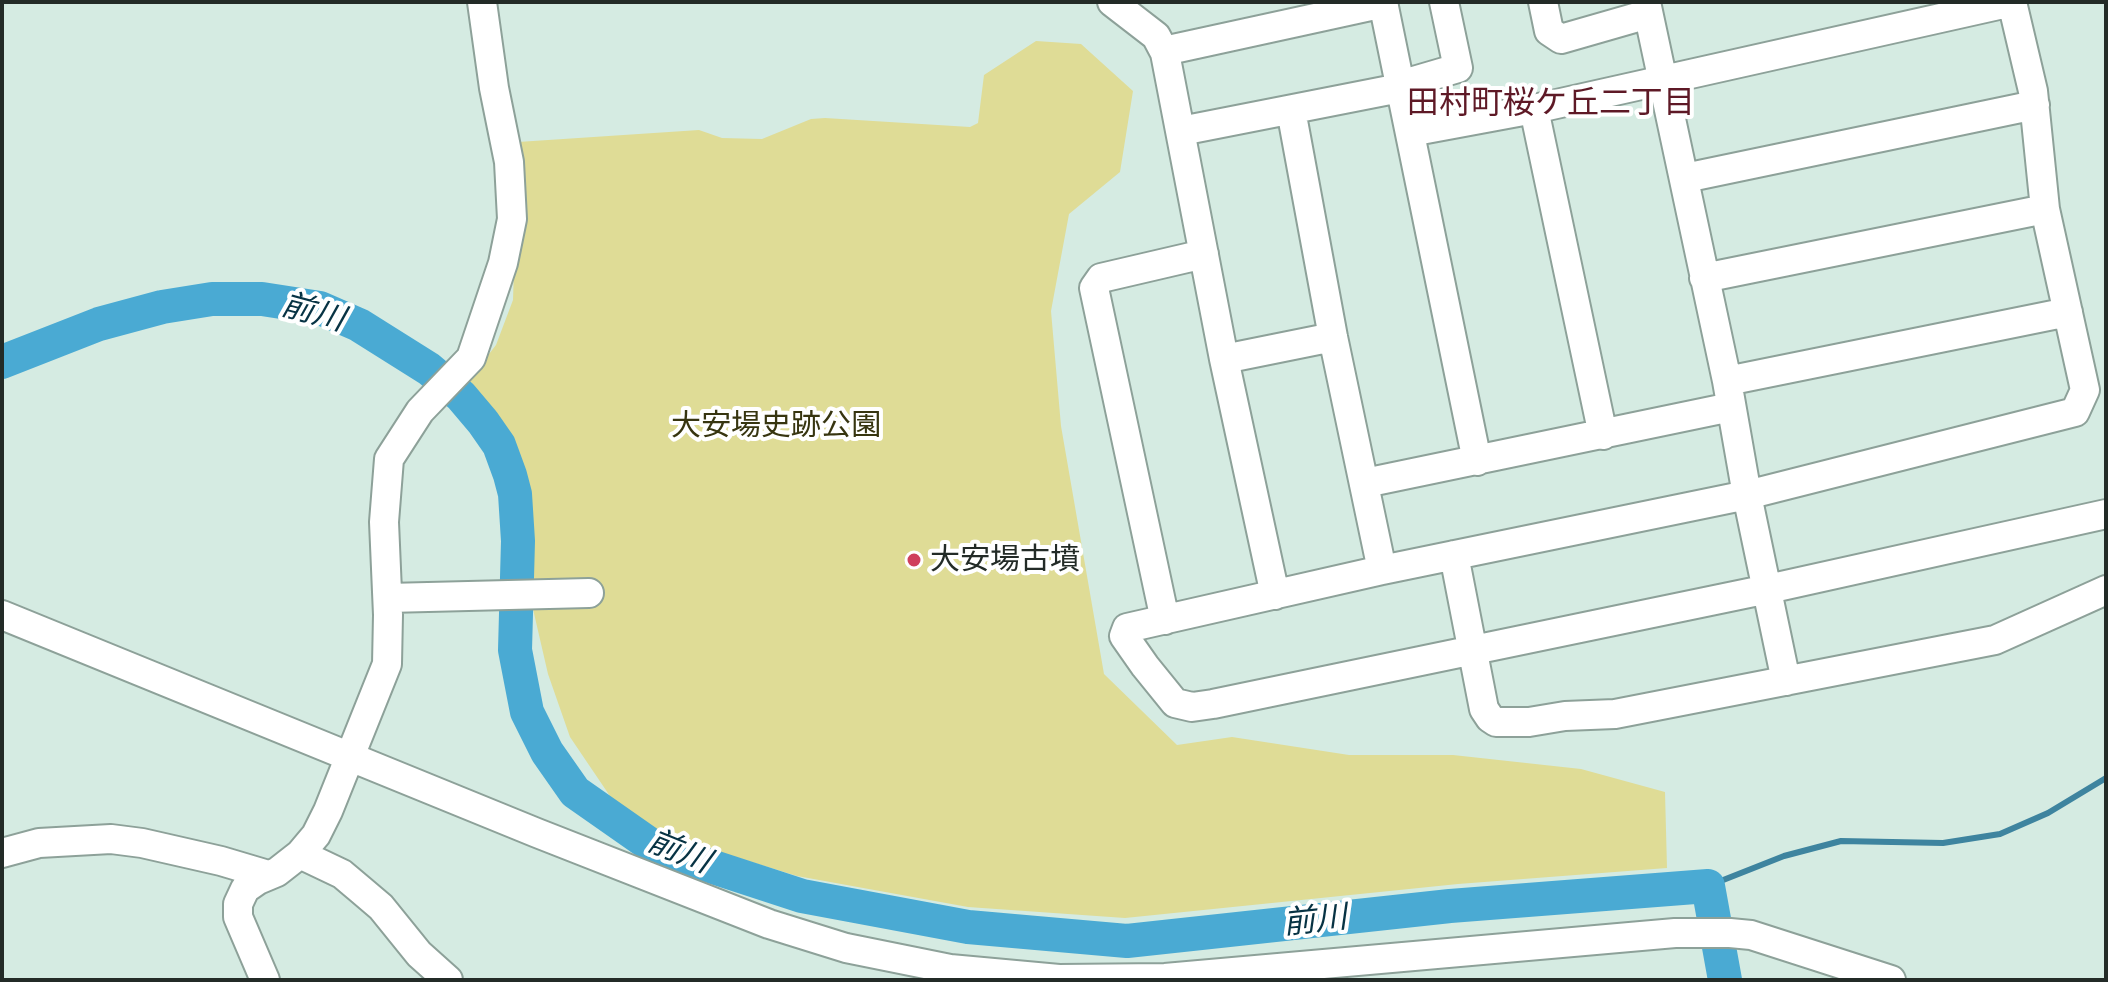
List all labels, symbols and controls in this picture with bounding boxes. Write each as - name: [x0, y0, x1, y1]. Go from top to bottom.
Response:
- district label: 田村町桜ケ丘二丁目: [1407, 85, 1695, 123]
- water label: 前川: [277, 286, 349, 340]
- park label: 大安場史跡公園: [671, 408, 881, 444]
- place label: 大安場古墳: [930, 542, 1080, 578]
- marker: 大安場古墳: [905, 551, 923, 569]
- water label: 前川: [642, 822, 716, 882]
- water label: 前川: [1281, 899, 1349, 943]

